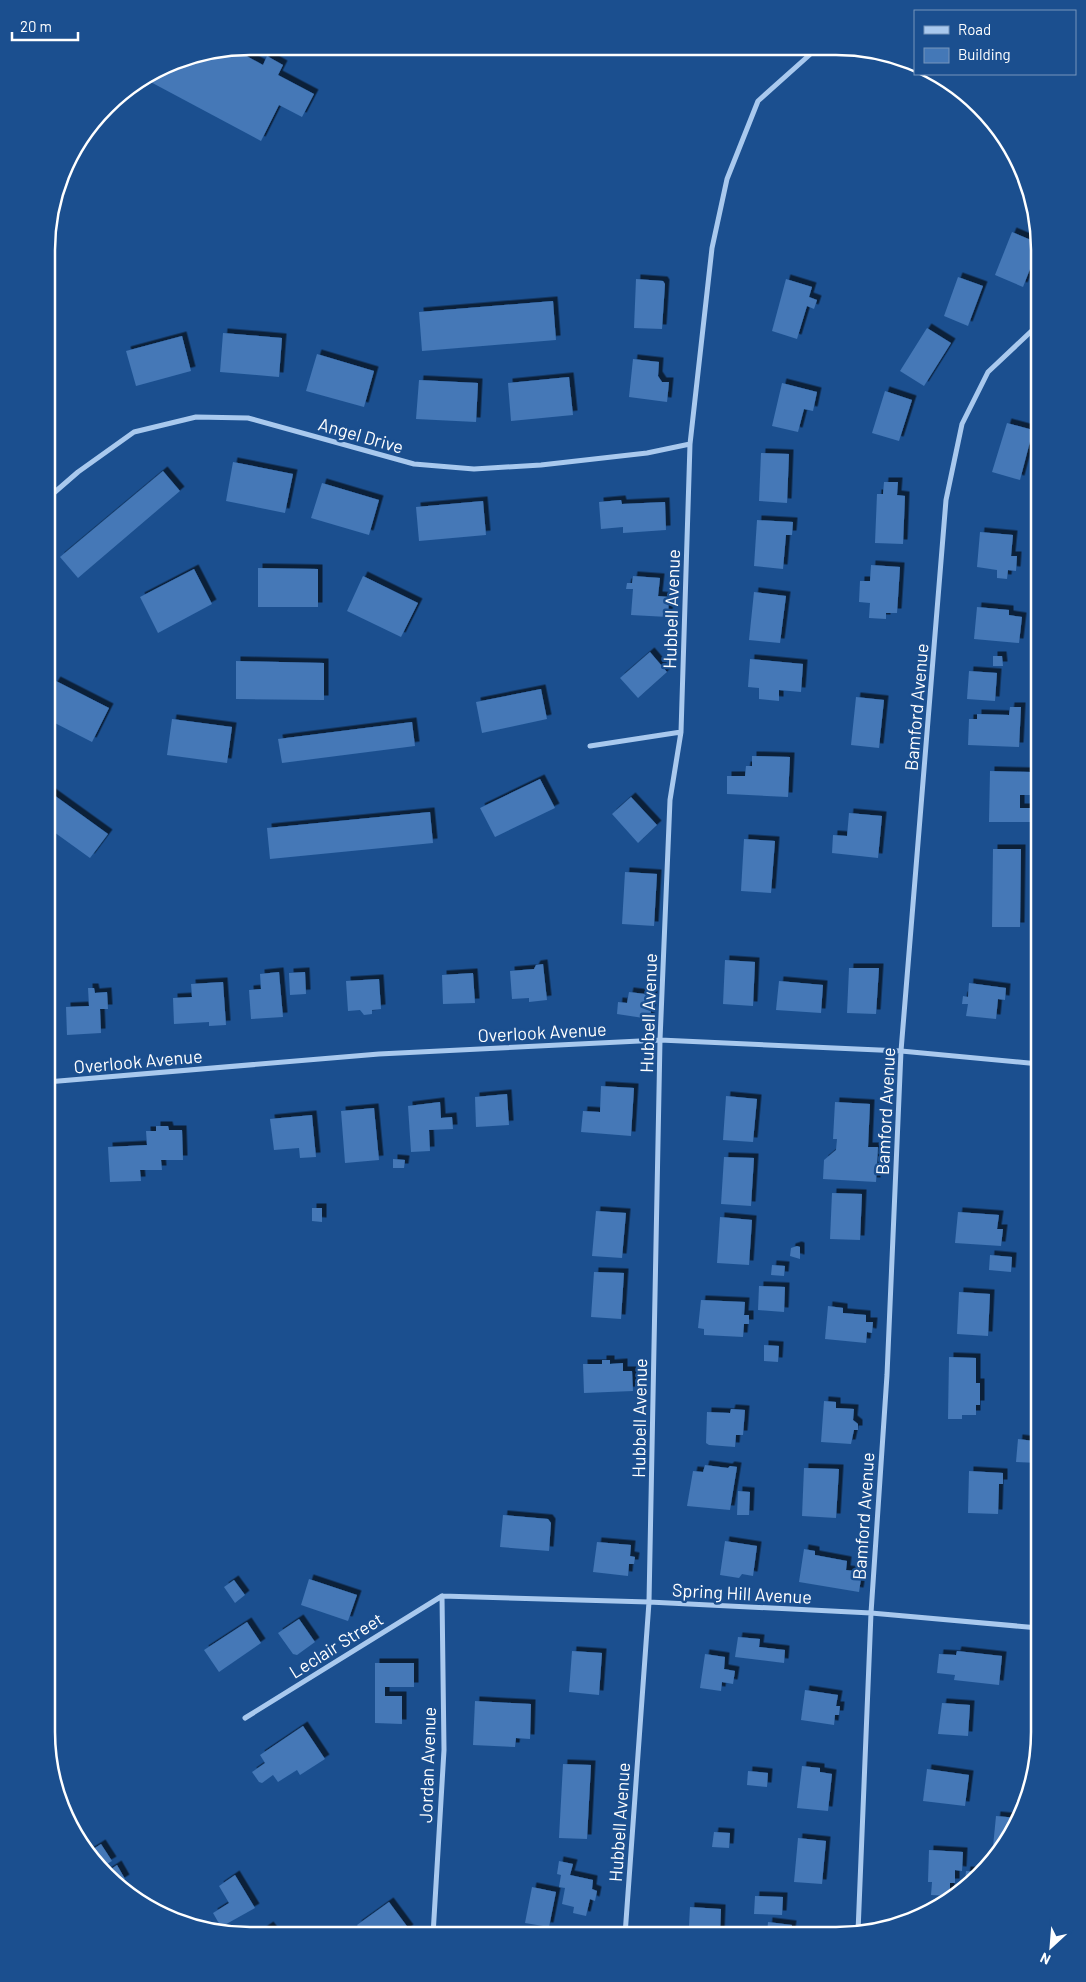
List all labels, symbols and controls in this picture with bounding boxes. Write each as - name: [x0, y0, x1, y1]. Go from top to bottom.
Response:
- scale bar: [12, 10, 79, 42]
- legend: [914, 10, 1076, 75]
- text: 20 m: [20, 17, 52, 35]
- text: Road: [958, 20, 991, 38]
- text: Building: [958, 45, 1011, 63]
- street label: Angel Drive: [316, 412, 406, 458]
- street label: Hubbell Avenue: [658, 549, 684, 669]
- street label: Bamford Avenue: [899, 642, 933, 772]
- street label: Hubbell Avenue: [635, 953, 661, 1073]
- street label: Overlook Avenue: [477, 1018, 607, 1046]
- street label: Overlook Avenue: [73, 1044, 203, 1078]
- street label: Bamford Avenue: [871, 1047, 899, 1175]
- street label: Hubbell Avenue: [627, 1358, 651, 1478]
- street label: Bamford Avenue: [848, 1452, 878, 1580]
- street label: Spring Hill Avenue: [672, 1578, 812, 1608]
- street label: Leclair Street: [285, 1607, 387, 1683]
- street label: Jordan Avenue: [414, 1707, 440, 1823]
- street label: Hubbell Avenue: [604, 1762, 634, 1882]
- north arrow: [1026, 1922, 1076, 1972]
- text: N: [1037, 1949, 1053, 1969]

